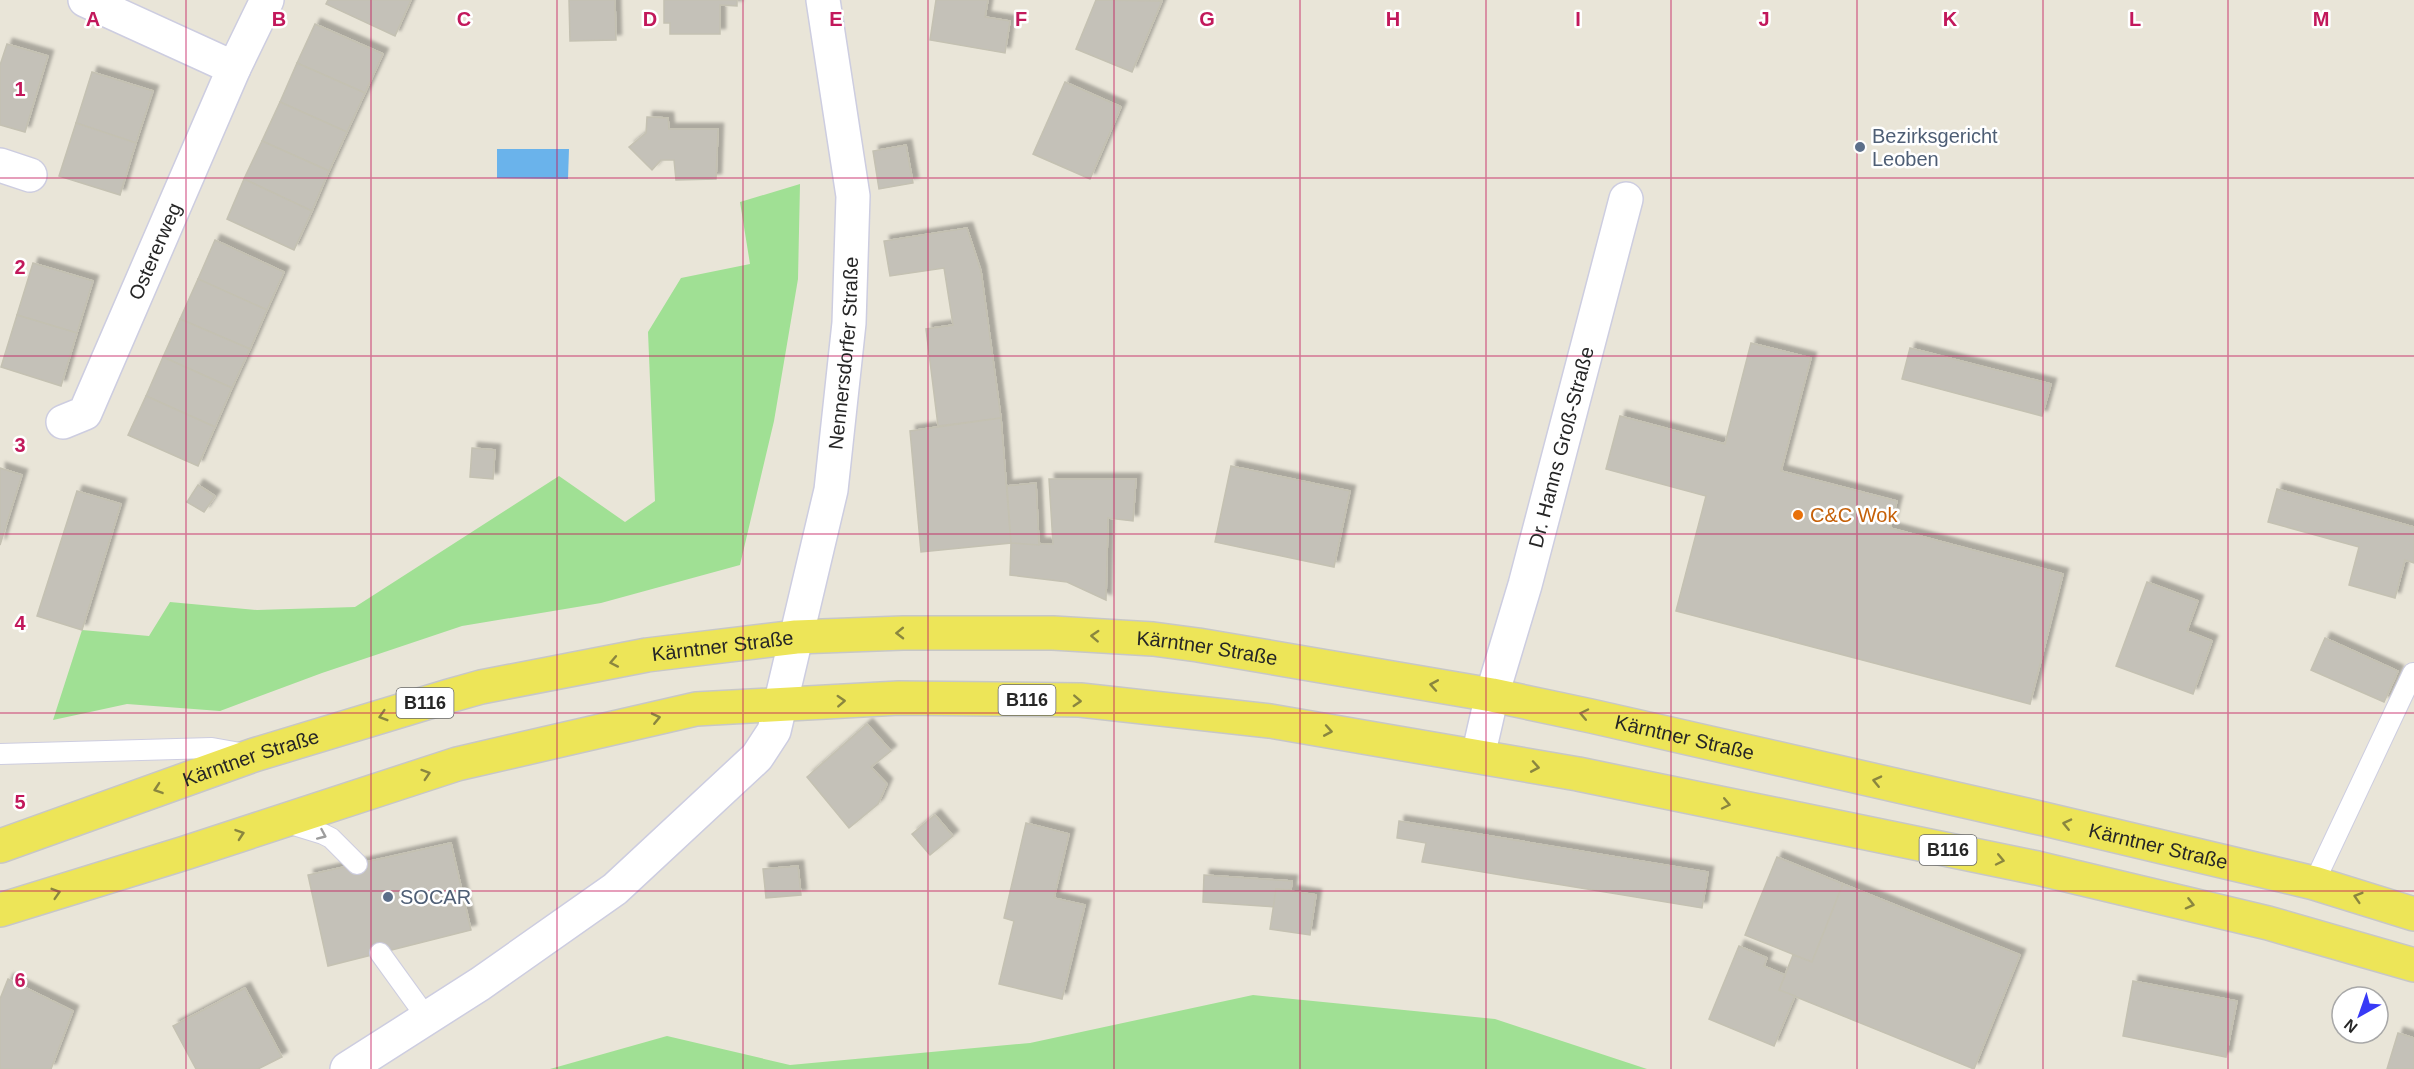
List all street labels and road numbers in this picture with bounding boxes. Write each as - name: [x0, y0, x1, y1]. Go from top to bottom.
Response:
- street label: Ostererweg: [124, 199, 185, 303]
- street label: Nennersdorfer Straße: [824, 256, 862, 451]
- street label: Dr. Hanns Groß-Straße: [1524, 344, 1598, 550]
- street label: Kärntner Straße: [651, 626, 795, 665]
- street label: Kärntner Straße: [1136, 627, 1279, 669]
- road number: B116: [998, 685, 1056, 715]
- road number: B116: [396, 688, 454, 718]
- street label: Kärntner Straße: [1613, 711, 1756, 764]
- street label: Kärntner Straße: [180, 725, 322, 791]
- street label: Kärntner Straße: [2086, 819, 2230, 873]
- road number: B116: [1920, 835, 1976, 865]

